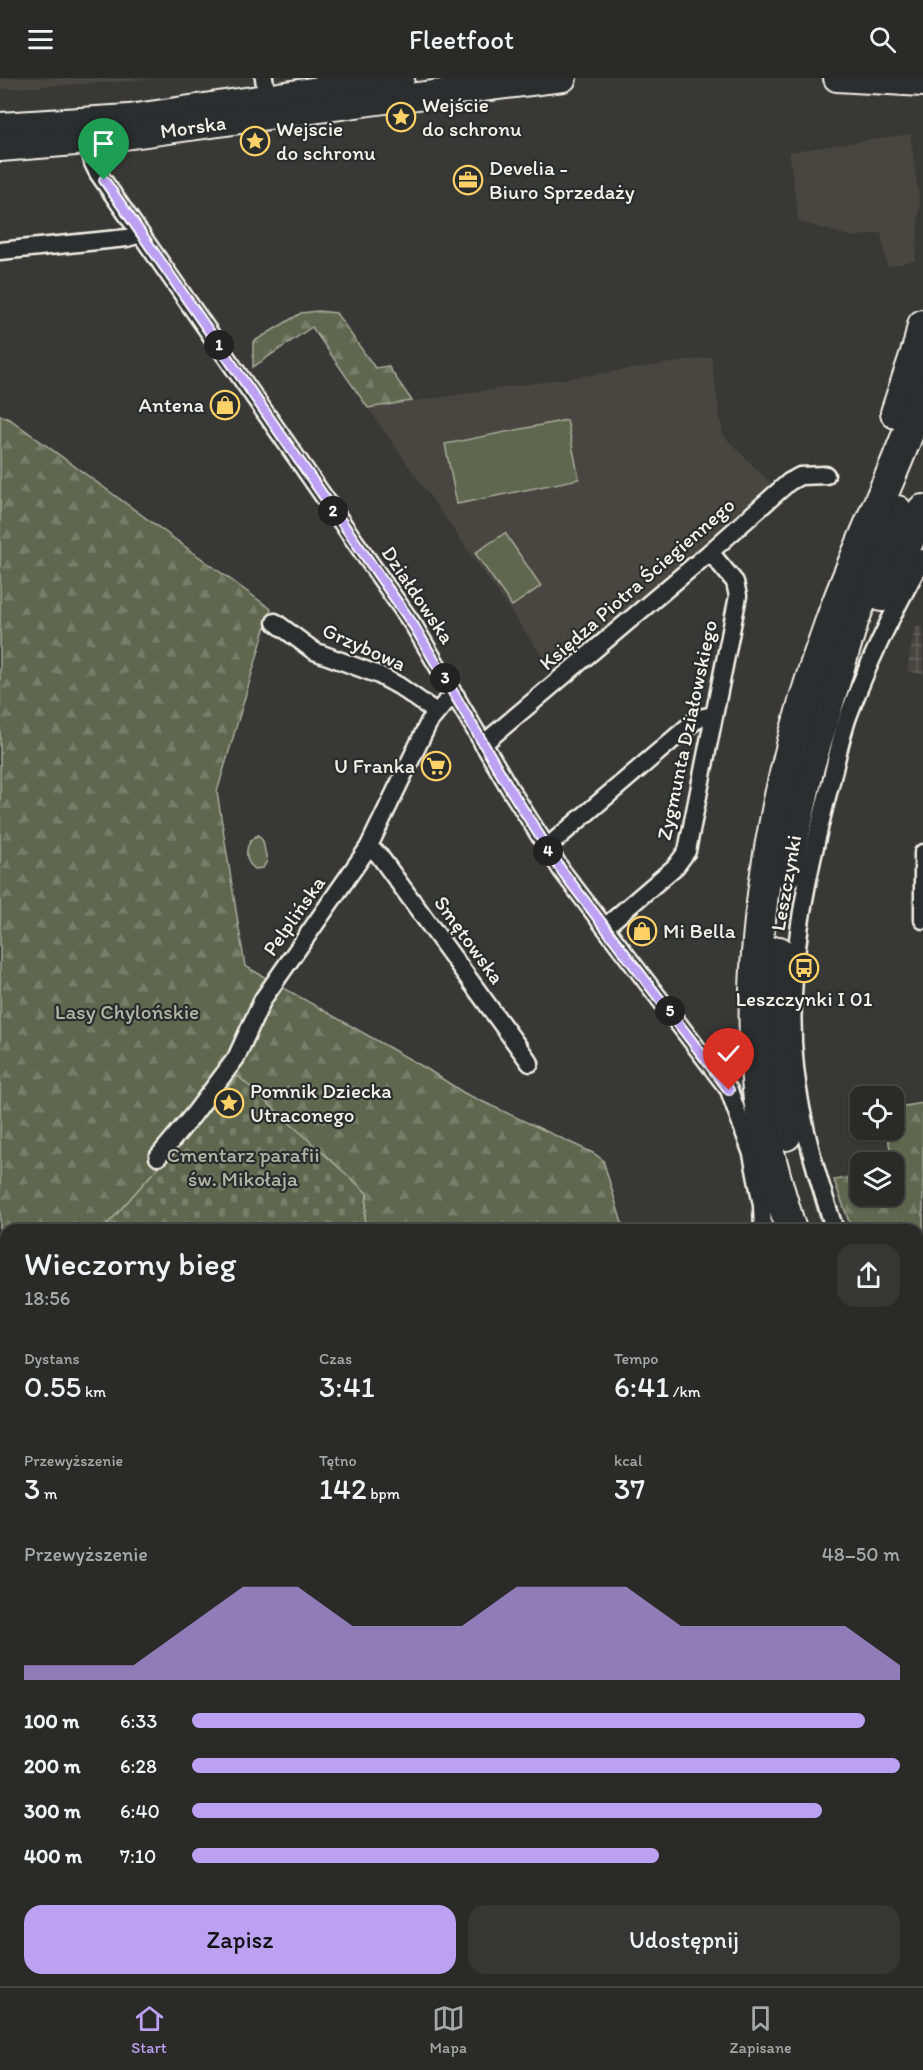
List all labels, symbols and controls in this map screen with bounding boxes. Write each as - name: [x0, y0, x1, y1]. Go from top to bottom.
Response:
- icon: menu: [24, 23, 57, 56]
- text: Fleetfoot: [409, 23, 514, 56]
- icon: search: [866, 23, 899, 56]
- place label: Wejście do schronu: [422, 92, 522, 141]
- place icon: Wejście do schronu: [385, 101, 417, 133]
- street label: Morska: [158, 110, 227, 143]
- place label: Wejscie do schronu: [276, 116, 376, 165]
- pin: [78, 118, 129, 180]
- place icon: Wejscie do schronu: [239, 125, 271, 157]
- icon: arrive: [87, 127, 120, 160]
- place label: Develia - Biuro Sprzedaży: [489, 155, 635, 204]
- office icon: Develia - Biuro Sprzedaży: [452, 164, 484, 196]
- pin: 1: [204, 330, 234, 360]
- text: 1: [215, 335, 223, 354]
- shop icon: Antena: [209, 389, 241, 421]
- place label: Antena: [139, 392, 204, 417]
- street label: Księdza Piotra Ściegiennego: [534, 492, 740, 675]
- pin: 2: [318, 496, 348, 526]
- text: 2: [329, 501, 337, 520]
- street label: Działdowska: [377, 541, 460, 648]
- street label: Grzybowa: [319, 617, 410, 676]
- street label: Zygmunta Działowskiego: [651, 618, 722, 842]
- pin: 3: [430, 663, 460, 693]
- text: 3: [441, 668, 449, 687]
- supermarket icon: U Franka: [420, 750, 452, 782]
- place label: U Franka: [334, 753, 415, 778]
- street label: Leszczynki: [765, 833, 806, 933]
- pin: 4: [533, 836, 563, 866]
- text: 4: [543, 841, 553, 860]
- street label: Pelplińska: [257, 871, 330, 960]
- street label: Smętowska: [429, 891, 510, 989]
- shop icon: Mi Bella: [626, 915, 658, 947]
- place label: Mi Bella: [663, 918, 736, 943]
- bus stop icon: Leszczynki I 01: [788, 952, 820, 984]
- place label: Leszczynki I 01: [735, 986, 873, 1011]
- pin: 5: [655, 996, 685, 1026]
- park label: Lasy Chylońskie: [55, 999, 199, 1024]
- text: 5: [666, 1001, 674, 1020]
- pin: [703, 1028, 754, 1090]
- icon: check: [712, 1037, 745, 1070]
- place label: Pomnik Dziecka Utraconego: [250, 1078, 392, 1127]
- map controls: [850, 1086, 904, 1206]
- button: locate: [850, 1086, 904, 1140]
- place icon: Pomnik Dziecka Utraconego: [213, 1087, 245, 1119]
- park label: Cmentarz parafii św. Mikołaja: [166, 1142, 320, 1191]
- button: layers: [850, 1152, 904, 1206]
- text: Wieczorny bieg: [24, 1244, 237, 1283]
- button: share: [837, 1244, 900, 1307]
- text: 18:56: [24, 1286, 70, 1310]
- text: Dystans: [24, 1349, 80, 1368]
- text: Czas: [319, 1349, 352, 1368]
- text: Tempo: [614, 1349, 659, 1368]
- text: 0.55: [24, 1368, 81, 1405]
- text: 3:41: [319, 1368, 375, 1405]
- text: 6:41: [614, 1368, 669, 1405]
- text: km: [81, 1382, 106, 1401]
- text: /km: [669, 1382, 701, 1401]
- text: Przewyższenie: [24, 1451, 123, 1470]
- text: Tętno: [319, 1451, 357, 1470]
- text: kcal: [614, 1451, 642, 1470]
- text: 3: [24, 1470, 40, 1507]
- text: 142: [319, 1470, 367, 1507]
- text: 37: [614, 1470, 645, 1507]
- text: m: [40, 1484, 57, 1503]
- text: bpm: [367, 1484, 400, 1503]
- text: Przewyższenie: [24, 1542, 148, 1566]
- text: 48–50 m: [822, 1542, 900, 1566]
- text: 100 m: [24, 1709, 79, 1733]
- text: 6:33: [120, 1709, 157, 1733]
- text: 200 m: [24, 1754, 80, 1778]
- text: 6:28: [120, 1754, 157, 1778]
- text: 300 m: [24, 1799, 81, 1823]
- text: 6:40: [120, 1799, 160, 1823]
- text: 400 m: [24, 1844, 82, 1868]
- text: 7:10: [120, 1844, 156, 1868]
- button: Zapisz: [24, 1905, 456, 1974]
- button: Udostępnij: [468, 1905, 900, 1974]
- tab: Start: [131, 2002, 167, 2057]
- tab: Mapa: [430, 2002, 467, 2057]
- tab: Zapisane: [729, 2002, 792, 2057]

